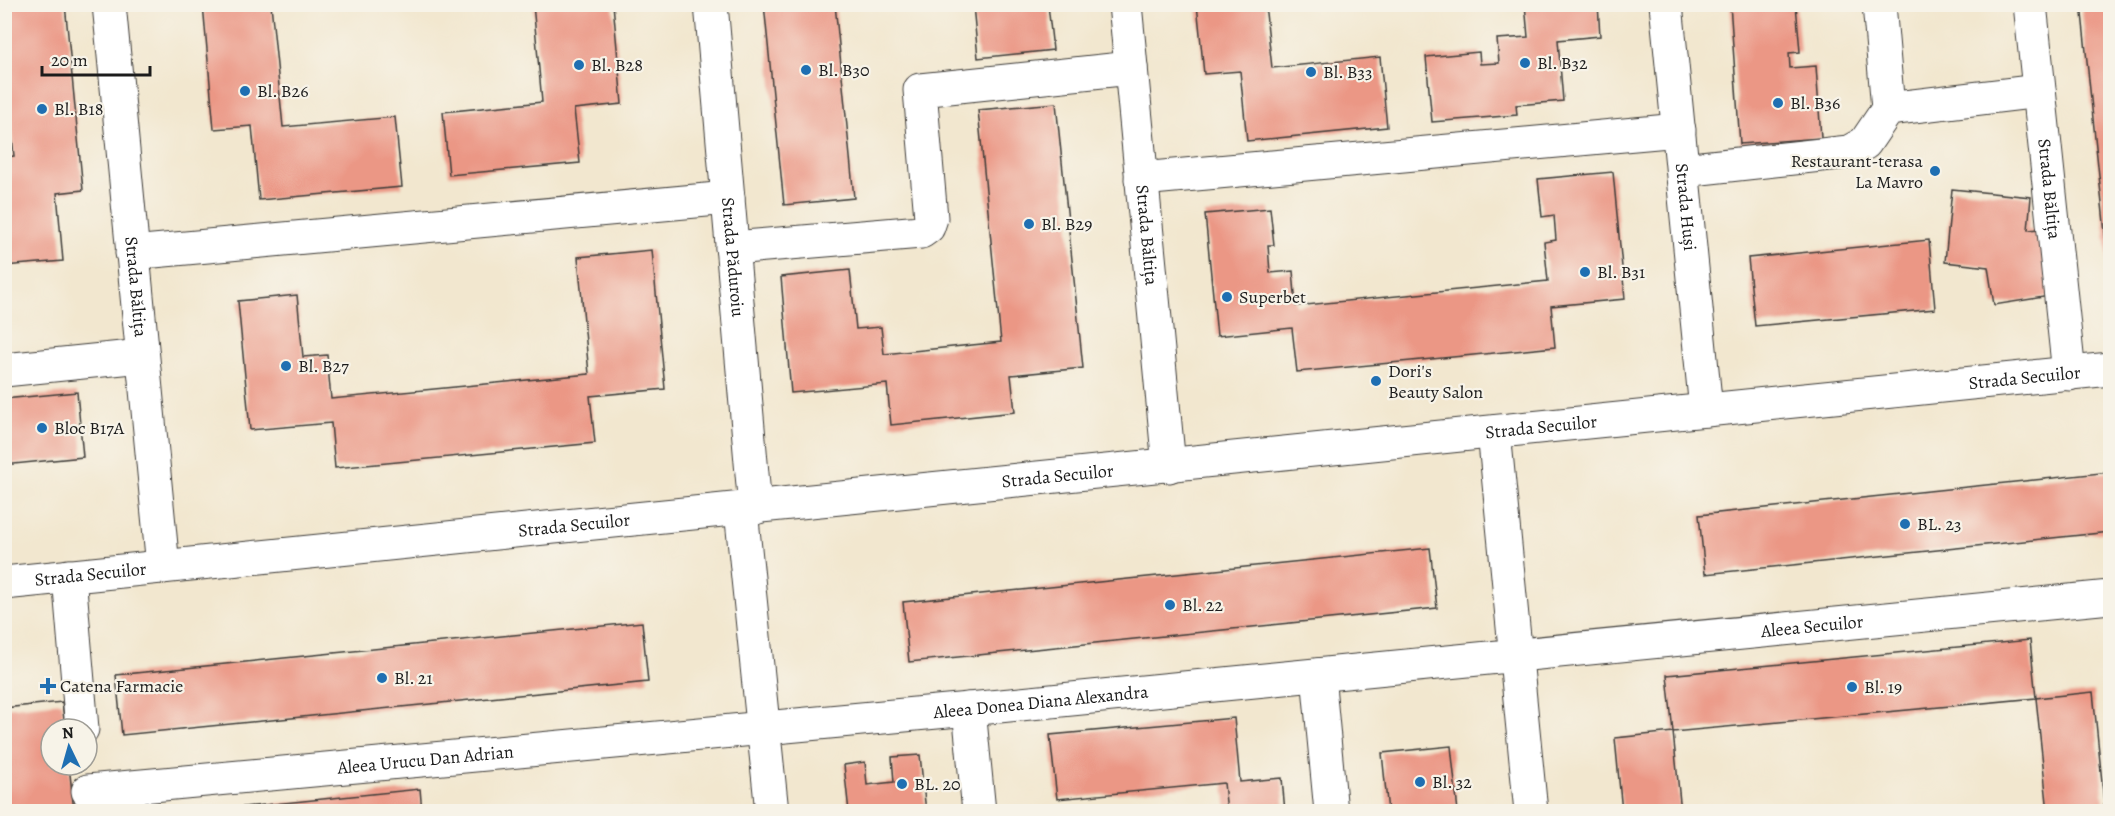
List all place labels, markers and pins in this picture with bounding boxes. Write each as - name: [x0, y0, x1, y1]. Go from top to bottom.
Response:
- place label: Bl. B32: [1537, 51, 1588, 75]
- place label: Bl. B28: [591, 53, 643, 77]
- marker: Bl. B32: [1518, 56, 1532, 70]
- marker: Bl. B28: [572, 58, 586, 72]
- place label: Bl. B30: [818, 58, 870, 82]
- place label: Bl. B33: [1323, 60, 1373, 84]
- marker: Bl. B30: [799, 63, 813, 77]
- marker: Bl. B33: [1304, 65, 1318, 79]
- place label: Bl. B26: [257, 79, 308, 103]
- marker: Bl. B26: [238, 84, 252, 98]
- place label: Bl. B36: [1790, 91, 1840, 115]
- marker: Bl. B36: [1771, 96, 1785, 110]
- place label: Bl. B18: [54, 97, 103, 121]
- marker: Bl. B18: [35, 102, 49, 116]
- place label: Restaurant-terasa La Mavro: [1791, 149, 1924, 194]
- marker: Restaurant-terasa La Mavro: [1928, 164, 1942, 178]
- place label: Bl. B29: [1041, 212, 1092, 236]
- marker: Bl. B29: [1022, 217, 1036, 231]
- place label: Bl. B31: [1597, 260, 1645, 284]
- marker: Bl. B31: [1578, 265, 1592, 279]
- place label: Superbet: [1239, 285, 1306, 309]
- marker: Superbet: [1220, 290, 1234, 304]
- place label: Bl. B27: [298, 354, 349, 378]
- marker: Bl. B27: [279, 359, 293, 373]
- place label: Dori's Beauty Salon: [1388, 359, 1483, 404]
- marker: Dori's Beauty Salon: [1369, 374, 1383, 388]
- place label: Bloc B17A: [54, 416, 125, 440]
- marker: Bloc B17A: [35, 421, 49, 435]
- place label: BL. 23: [1917, 512, 1962, 536]
- marker: BL. 23: [1898, 517, 1912, 531]
- place label: Bl. 22: [1182, 593, 1223, 617]
- marker: Bl. 22: [1163, 598, 1177, 612]
- place label: Bl. 21: [394, 666, 433, 690]
- marker: Bl. 21: [375, 671, 389, 685]
- place label: Catena Farmacie: [60, 674, 183, 698]
- place label: Bl. 19: [1864, 675, 1902, 699]
- marker: Catena Farmacie: [41, 679, 55, 693]
- marker: Bl. 19: [1845, 680, 1859, 694]
- place label: Bl. 32: [1432, 770, 1472, 794]
- place label: BL. 20: [914, 772, 961, 796]
- marker: Bl. 32: [1413, 775, 1427, 789]
- marker: BL. 20: [895, 777, 909, 791]

